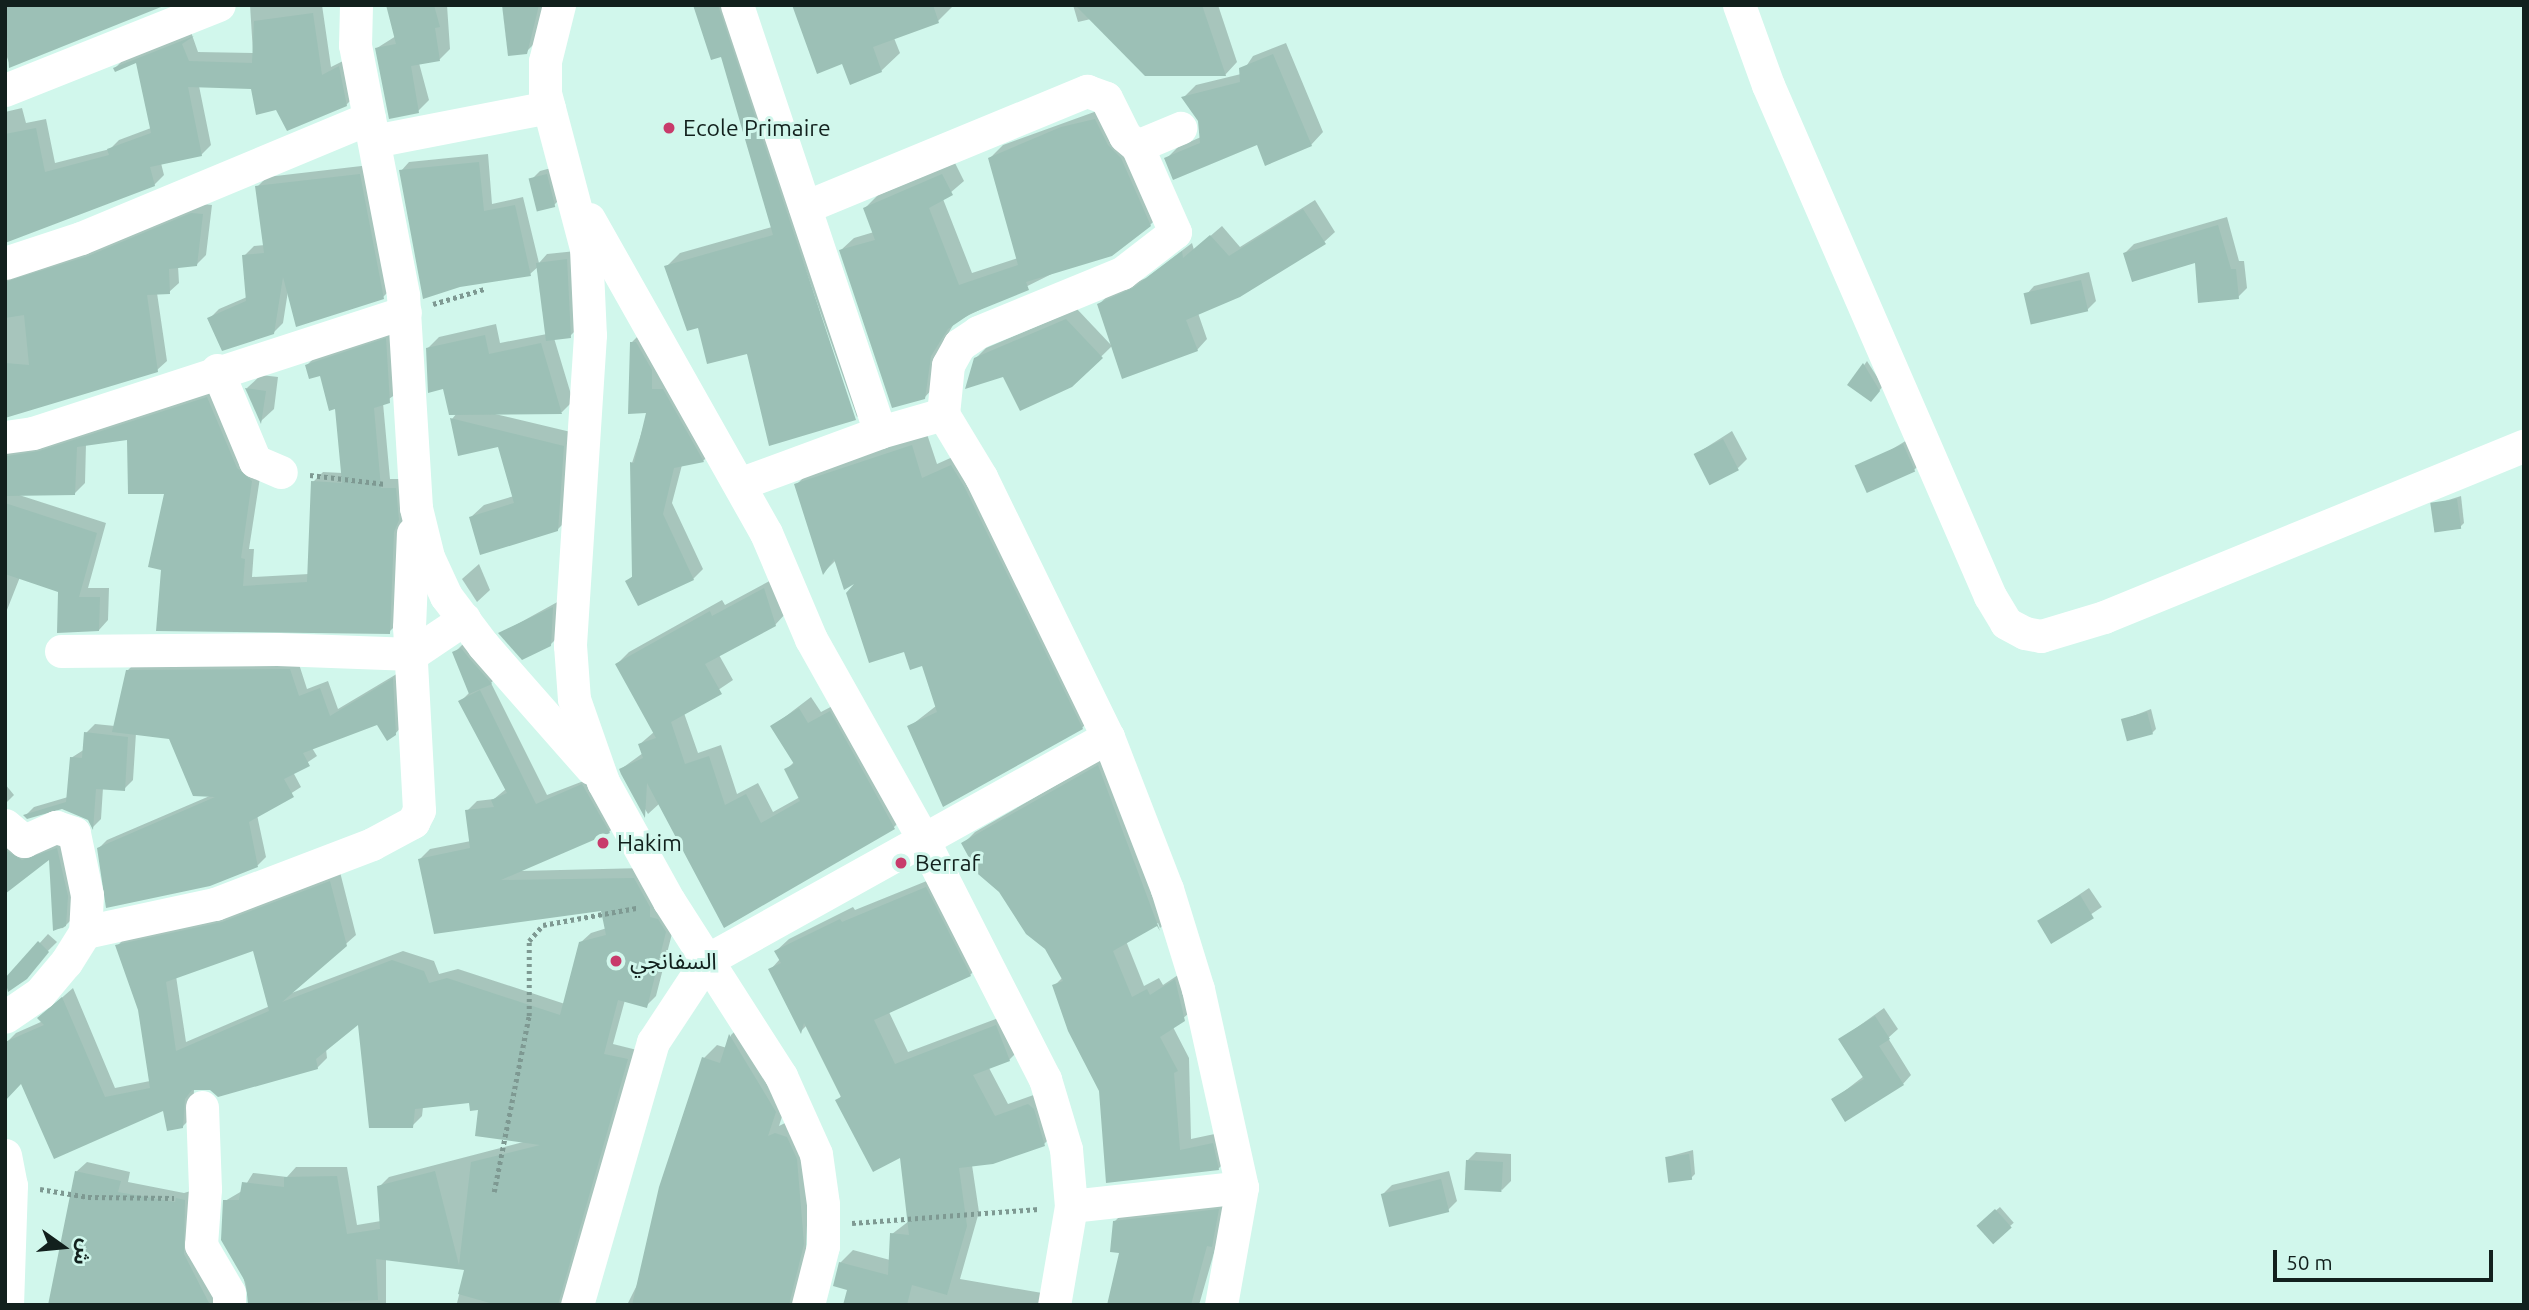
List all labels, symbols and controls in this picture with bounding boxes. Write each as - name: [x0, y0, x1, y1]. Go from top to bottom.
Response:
- place label: Ecole Primaire: [683, 114, 831, 142]
- marker: Ecole Primaire: [661, 120, 677, 136]
- place label: Hakim: [617, 829, 682, 857]
- marker: Hakim: [595, 835, 611, 851]
- place label: Berraf: [915, 849, 980, 877]
- marker: Berraf: [893, 855, 909, 871]
- place label: السفانجي: [630, 947, 717, 975]
- marker: السفانجي: [608, 953, 624, 969]
- north arrow: [28, 1212, 98, 1282]
- scale bar: [2277, 1236, 2498, 1280]
- text: ش: [69, 1237, 97, 1268]
- text: 50 m: [2286, 1250, 2333, 1274]

